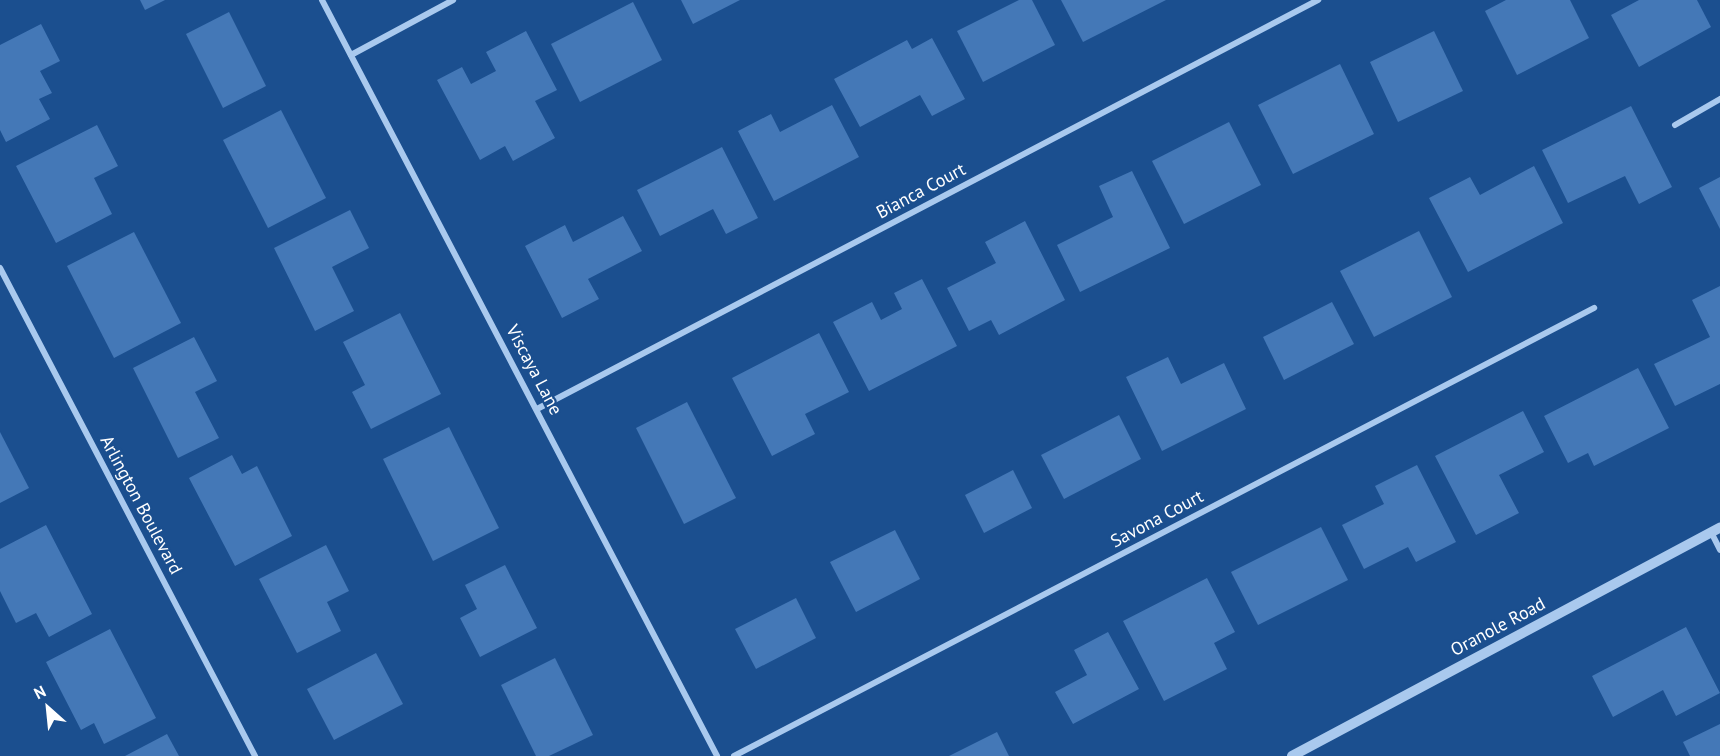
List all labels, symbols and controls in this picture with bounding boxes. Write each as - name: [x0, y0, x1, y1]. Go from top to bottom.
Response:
- street label: Bianca Court: [873, 159, 969, 223]
- street label: Viscaya Lane: [501, 321, 567, 419]
- street label: Arlington Boulevard: [95, 432, 187, 578]
- street label: Savona Court: [1107, 486, 1207, 552]
- street label: Oranole Road: [1447, 593, 1549, 661]
- north arrow: [18, 678, 78, 738]
- text: N: [31, 681, 49, 703]

